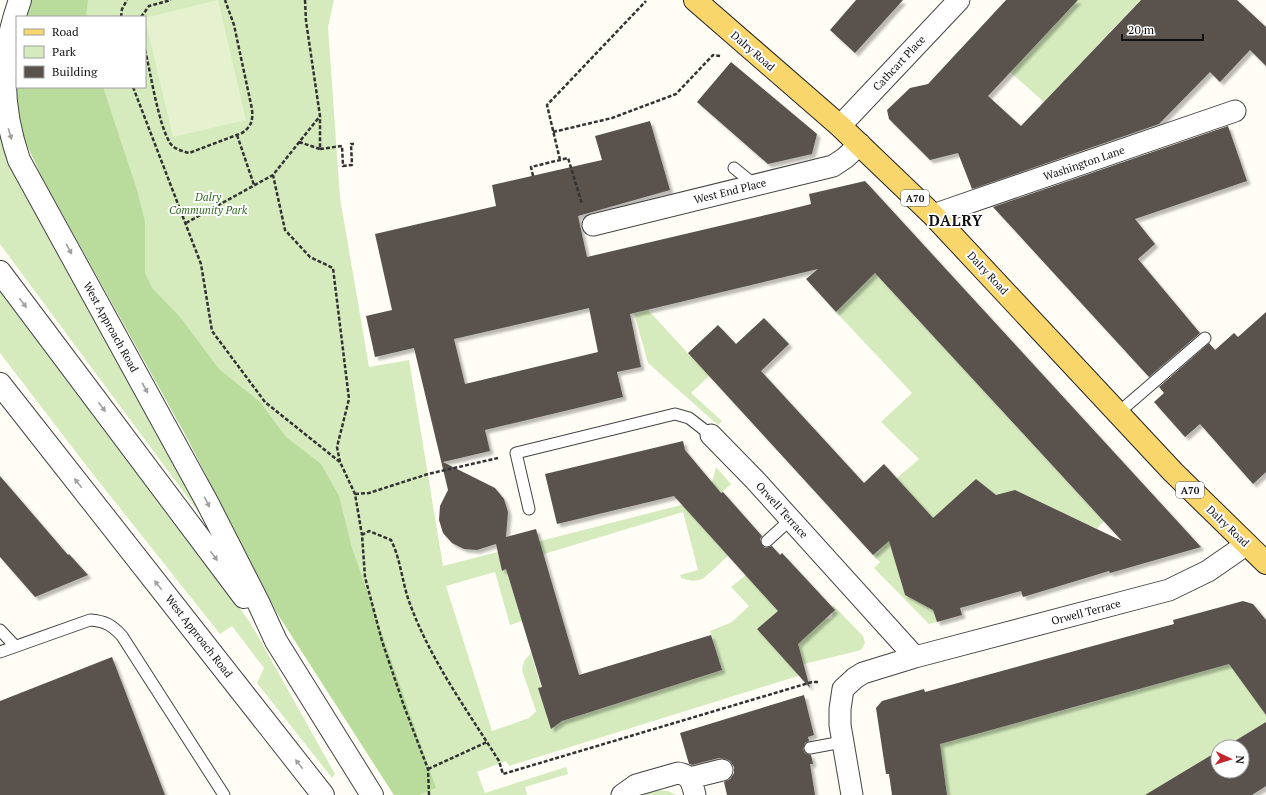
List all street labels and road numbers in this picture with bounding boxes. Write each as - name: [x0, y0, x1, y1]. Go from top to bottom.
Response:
- street label: Dalry Road: [728, 28, 778, 74]
- street label: Cathcart Place: [870, 32, 929, 94]
- street label: Washington Lane: [1042, 142, 1127, 183]
- street label: West End Place: [692, 175, 768, 207]
- road number: A70: [901, 190, 929, 206]
- street label: Dalry Road: [965, 249, 1011, 297]
- street label: West Approach Road: [80, 279, 142, 375]
- street label: Orwell Terrace: [753, 479, 811, 542]
- road number: A70: [1176, 482, 1204, 498]
- street label: Dalry Road: [1204, 502, 1252, 550]
- street label: West Approach Road: [162, 592, 236, 680]
- street label: Orwell Terrace: [1050, 596, 1123, 628]

